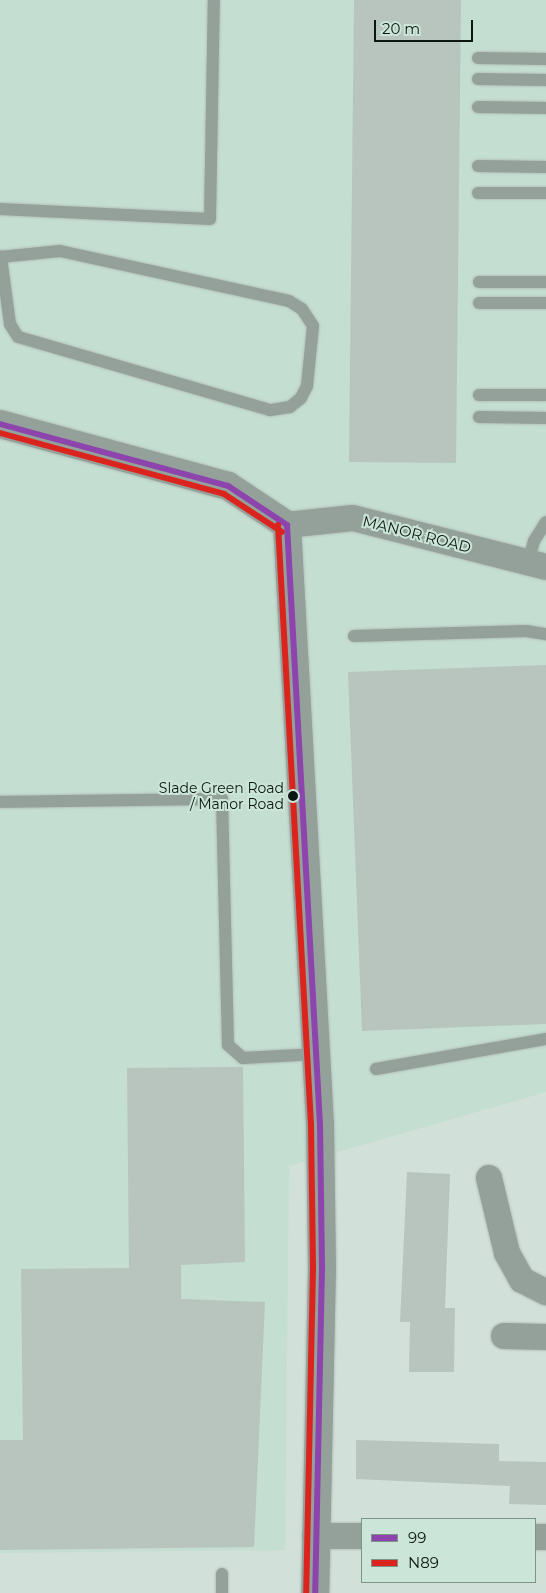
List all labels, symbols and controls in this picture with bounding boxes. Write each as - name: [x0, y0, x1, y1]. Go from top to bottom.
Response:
- scale bar: [376, 10, 475, 42]
- text: 20 m: [382, 19, 420, 38]
- street label: MANOR ROAD: [361, 512, 473, 556]
- place label: Slade Green Road / Manor Road: [159, 780, 284, 812]
- marker: Slade Green Road / Manor Road: [288, 791, 298, 801]
- legend: [361, 1518, 536, 1583]
- text: 99: [408, 1528, 426, 1547]
- text: N89: [408, 1553, 439, 1572]

